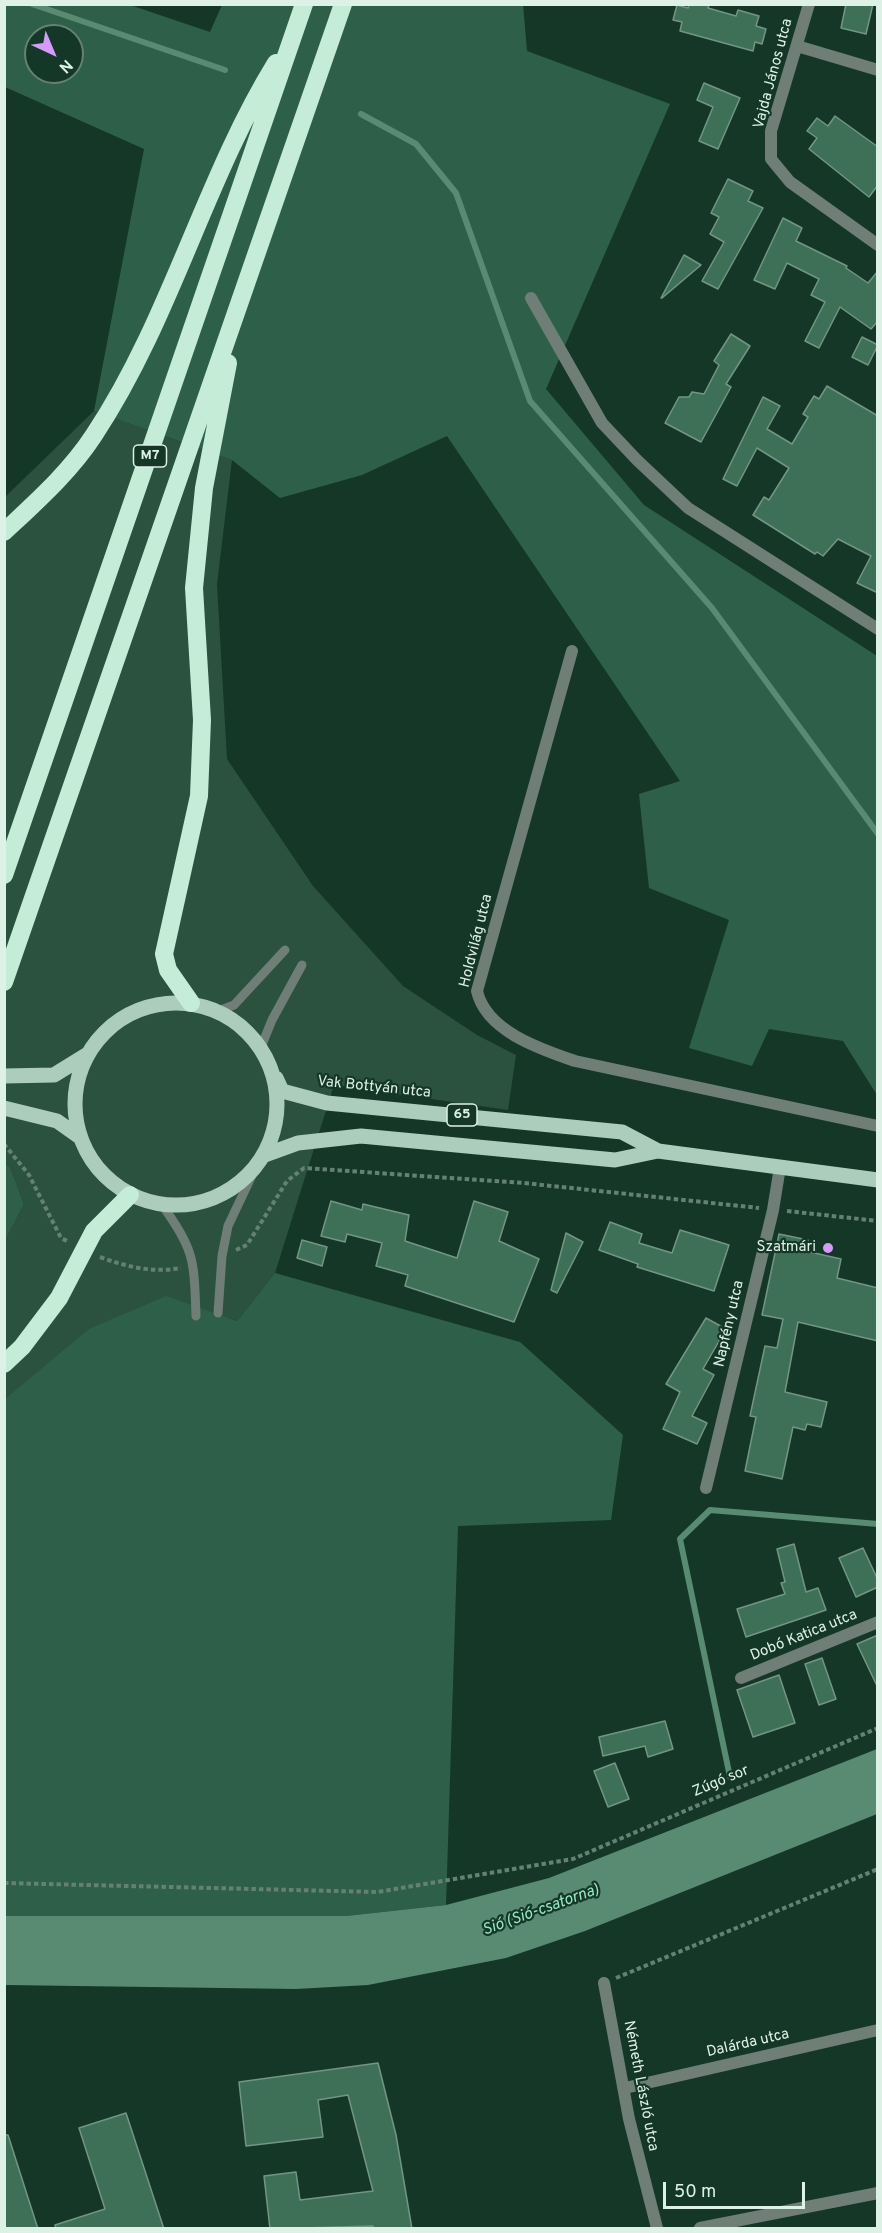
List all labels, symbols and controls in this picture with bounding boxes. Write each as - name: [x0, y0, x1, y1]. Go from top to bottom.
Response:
- street label: Vajda János utca: [751, 17, 797, 131]
- north arrow: [24, 24, 84, 84]
- text: N: [54, 54, 76, 77]
- road number: M7: [134, 445, 166, 467]
- street label: Holdvilág utca: [457, 892, 497, 990]
- street label: Vak Bottyán utca: [316, 1073, 432, 1103]
- road number: 65: [447, 1104, 477, 1126]
- place label: Szatmári: [757, 1239, 816, 1257]
- marker: Szatmári: [821, 1241, 835, 1255]
- street label: Napfény utca: [711, 1279, 749, 1369]
- street label: Dobó Katica utca: [748, 1606, 860, 1666]
- street label: Zúgó sor: [690, 1762, 752, 1802]
- water label: Sió (Sió-csatorna): [480, 1881, 602, 1941]
- street label: Németh László utca: [619, 2019, 661, 2153]
- street label: Dalárda utca: [705, 2026, 791, 2062]
- scale bar: [666, 2170, 808, 2208]
- text: 50 m: [674, 2181, 716, 2204]

